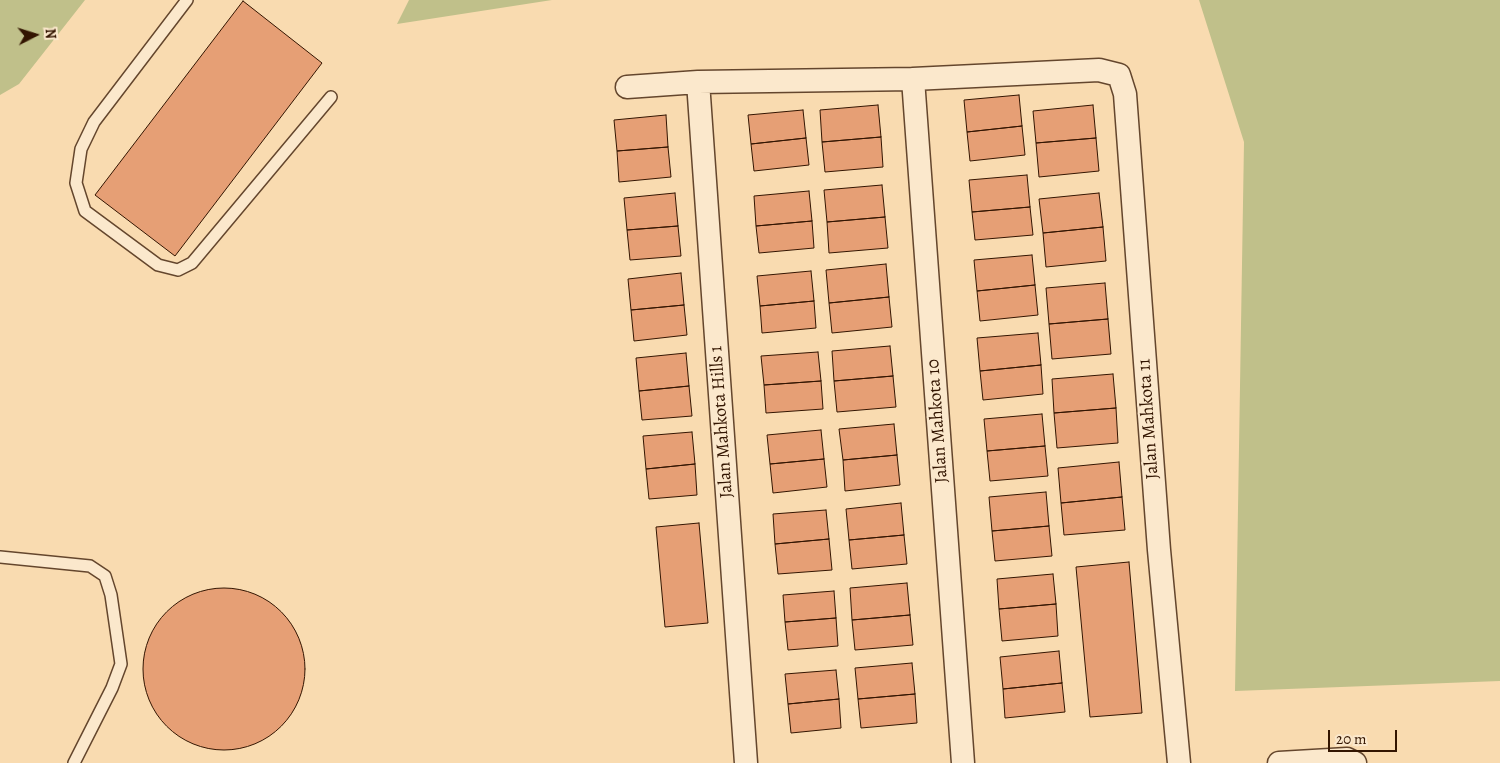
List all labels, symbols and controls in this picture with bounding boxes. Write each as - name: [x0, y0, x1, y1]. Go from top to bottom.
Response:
- north arrow: [10, 10, 60, 60]
- text: N: [41, 28, 60, 40]
- street label: Jalan Mahkota Hills 1: [706, 345, 738, 499]
- street label: Jalan Mahkota 10: [923, 358, 953, 484]
- street label: Jalan Mahkota 11: [1134, 358, 1164, 480]
- scale bar: [1330, 720, 1399, 752]
- text: 20 m: [1336, 729, 1367, 749]

